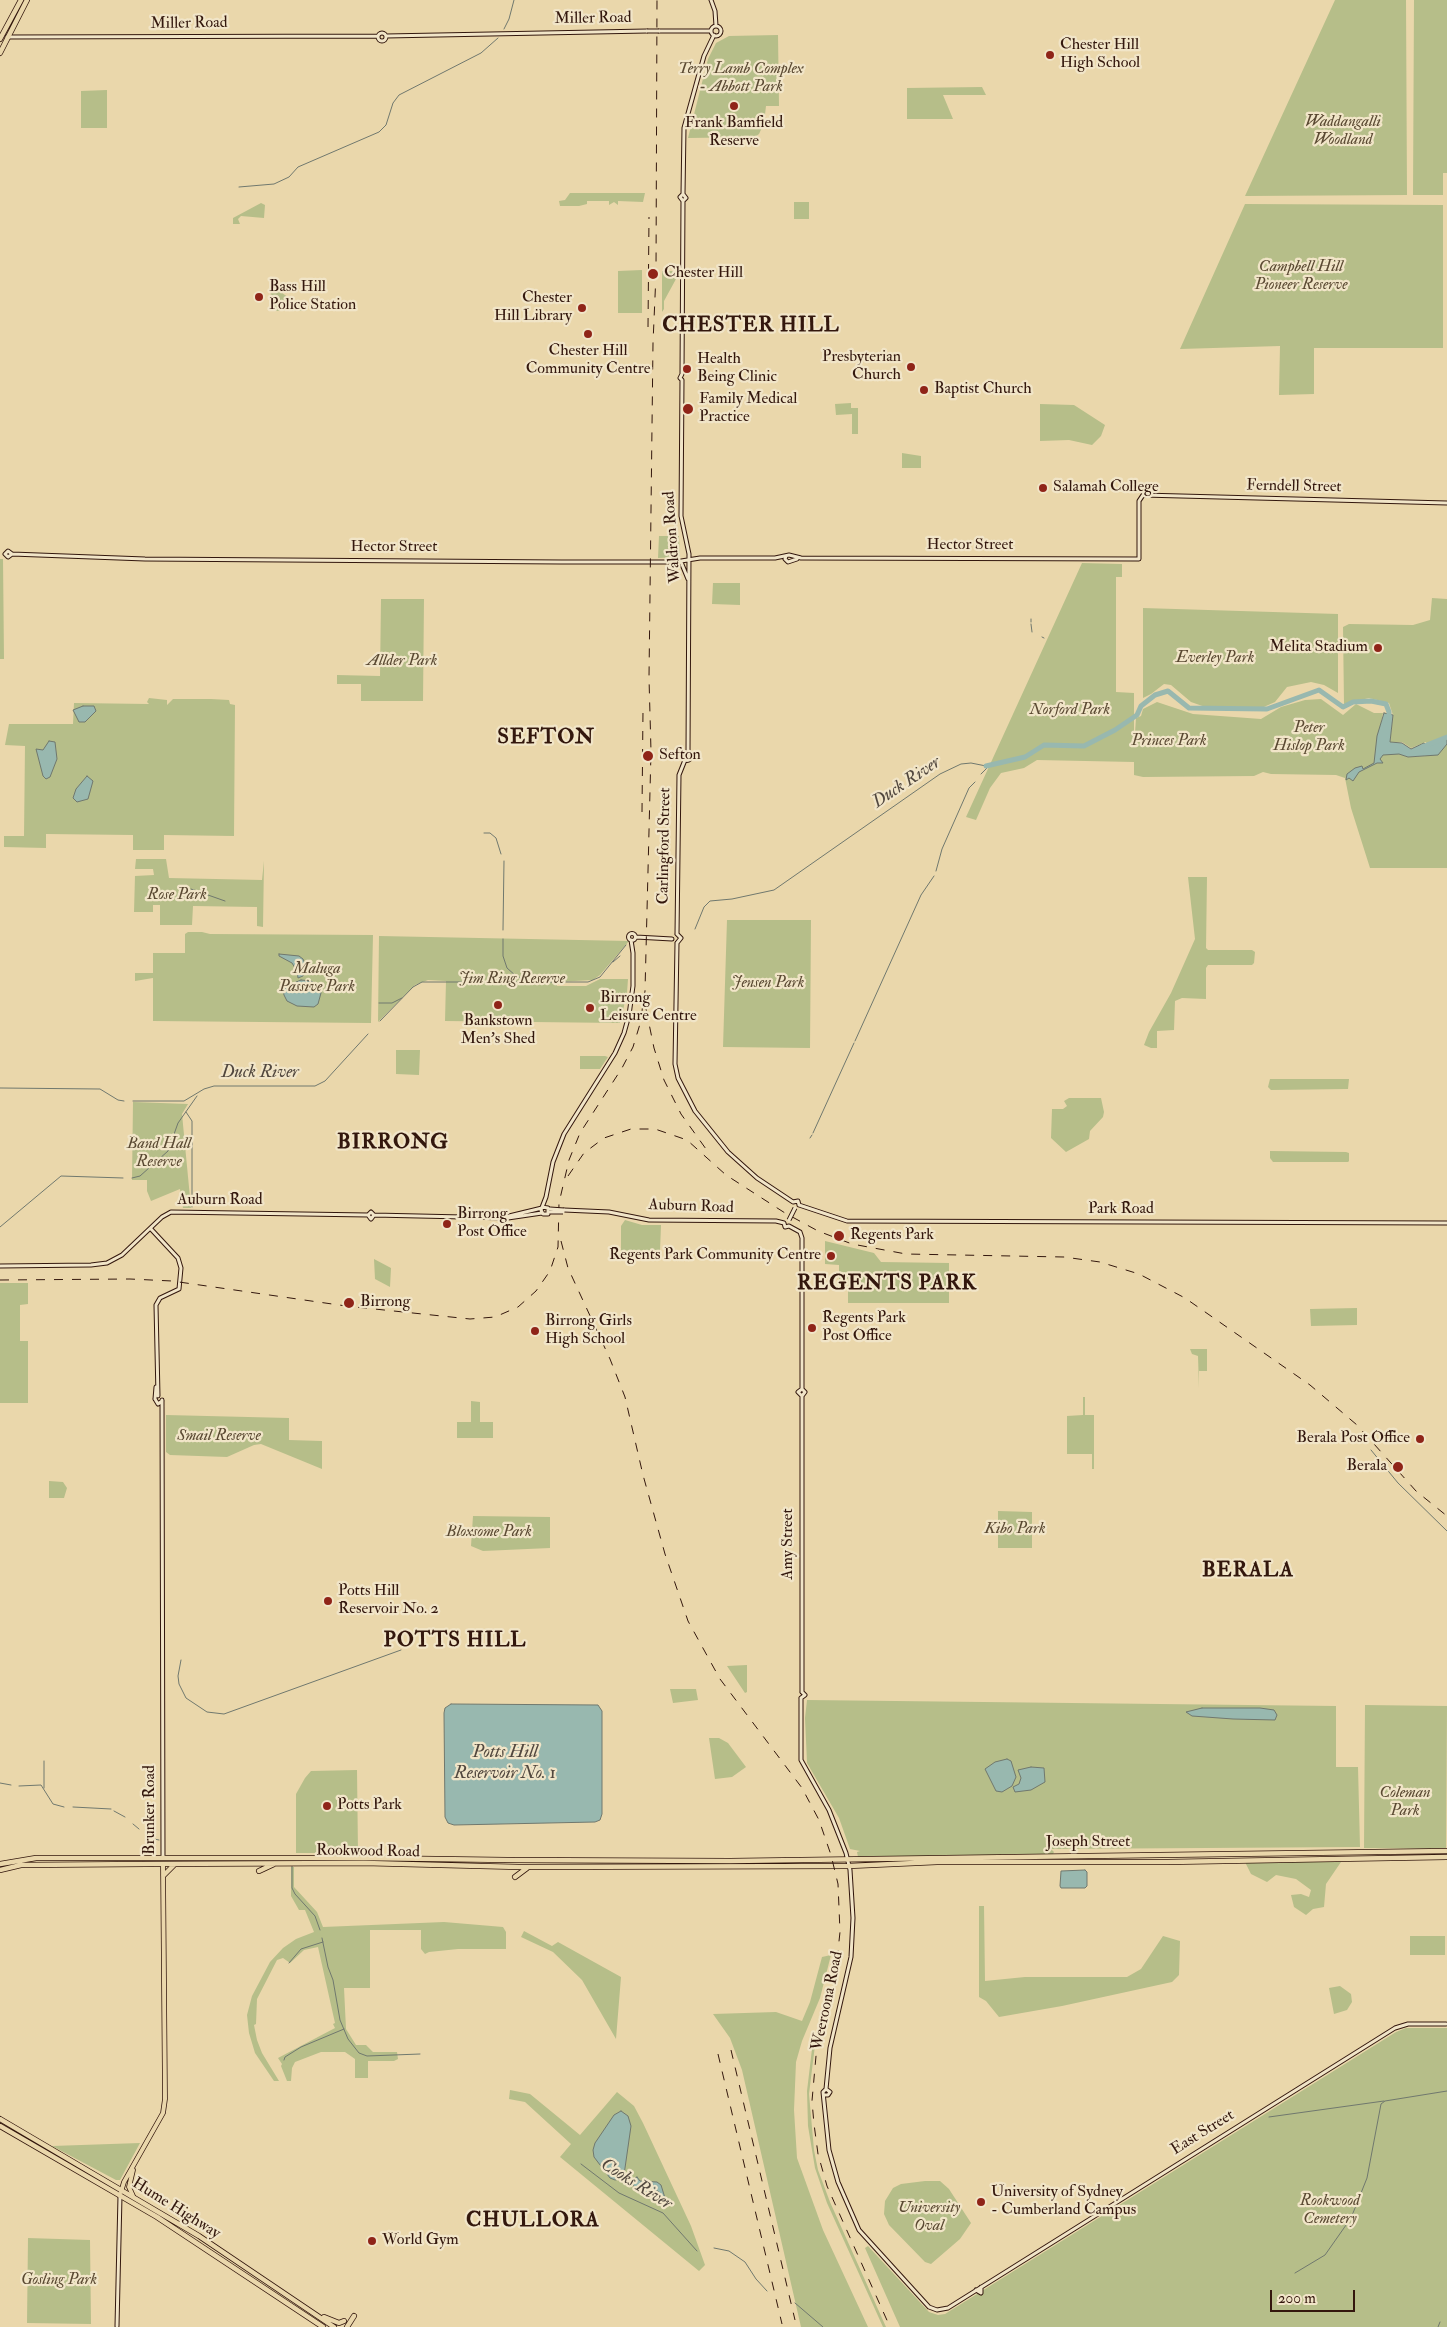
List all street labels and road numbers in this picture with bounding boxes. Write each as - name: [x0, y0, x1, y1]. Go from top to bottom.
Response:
- street label: Miller Road: [554, 9, 632, 29]
- street label: Miller Road: [150, 14, 228, 34]
- street label: Ferndell Street: [1246, 477, 1342, 497]
- street label: Waldron Road: [660, 490, 686, 584]
- street label: Hector Street: [927, 536, 1013, 556]
- street label: Hector Street: [351, 538, 437, 558]
- street label: Carlingford Street: [654, 787, 676, 905]
- street label: Auburn Road: [177, 1191, 263, 1211]
- street label: Auburn Road: [648, 1196, 734, 1218]
- street label: Park Road: [1088, 1200, 1154, 1220]
- street label: Amy Street: [779, 1508, 799, 1580]
- street label: Brunker Road: [141, 1765, 161, 1855]
- street label: Joseph Street: [1046, 1833, 1130, 1853]
- street label: Rookwood Road: [316, 1841, 420, 1863]
- street label: Weeroona Road: [808, 1950, 848, 2052]
- street label: East Street: [1168, 2106, 1238, 2160]
- street label: Hume Highway: [128, 2174, 224, 2244]

